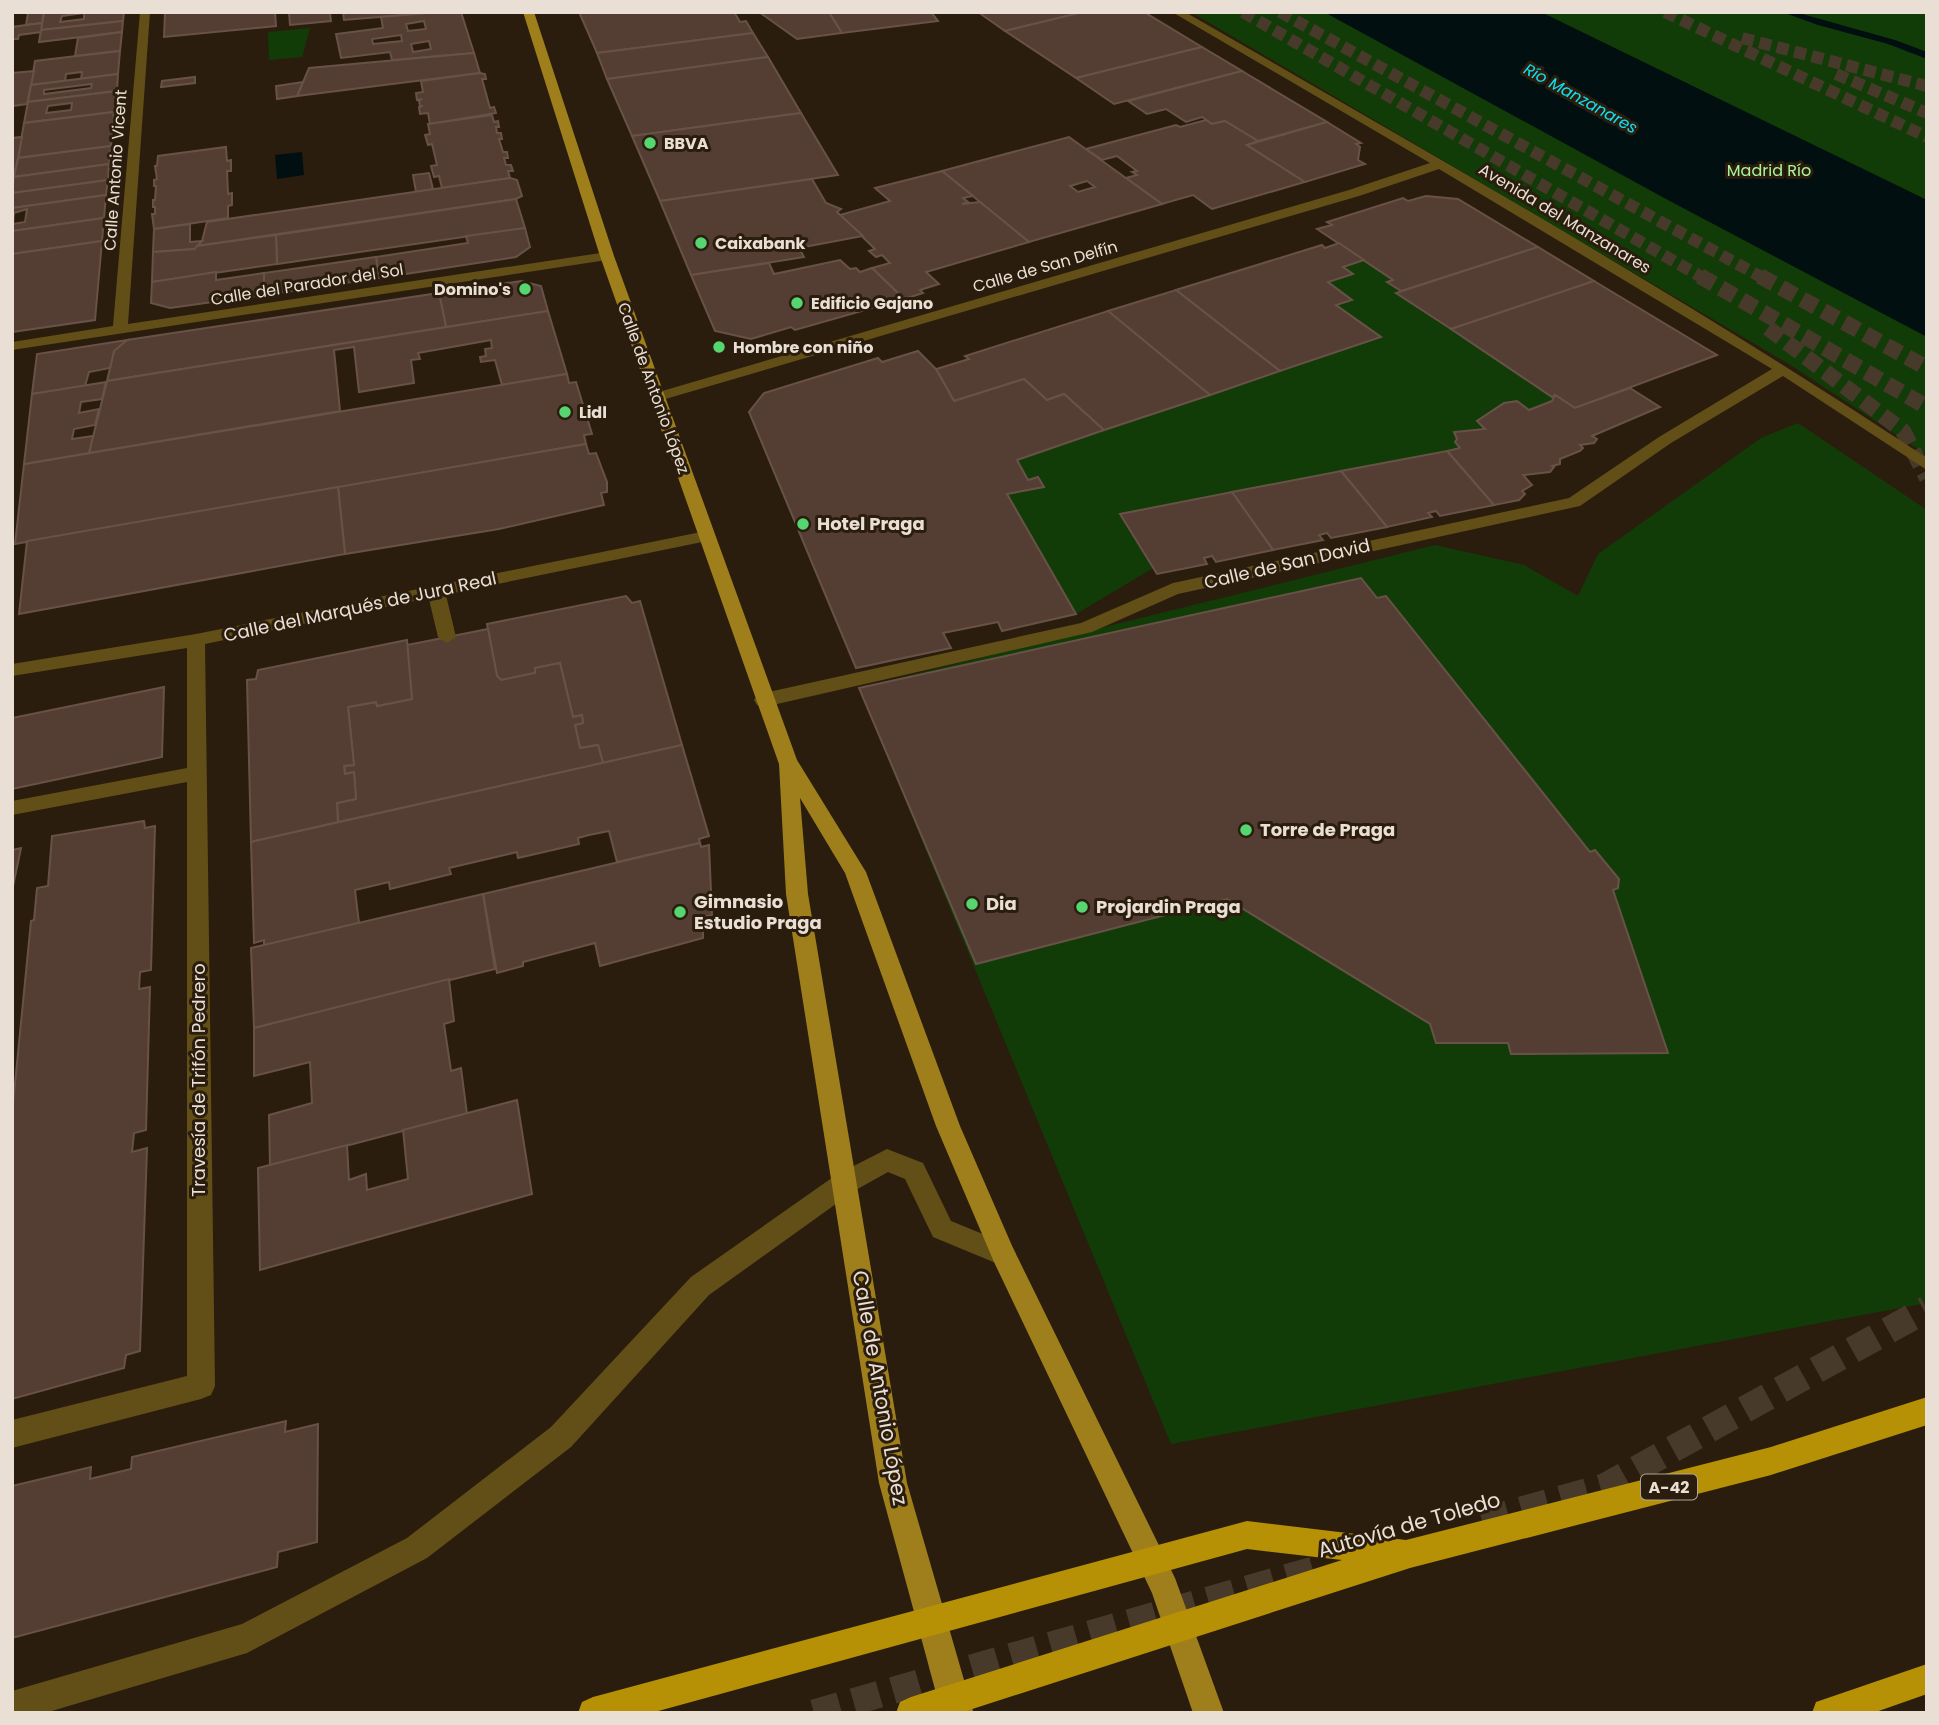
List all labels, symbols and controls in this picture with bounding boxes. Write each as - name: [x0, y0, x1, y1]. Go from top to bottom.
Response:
- water label: Río Manzanares: [1520, 58, 1642, 139]
- street label: Calle Antonio Vicent: [98, 89, 133, 251]
- place label: BBVA: [664, 132, 709, 155]
- marker: BBVA: [642, 135, 658, 151]
- street label: Avenida del Manzanares: [1474, 158, 1655, 279]
- park label: Madrid Río: [1727, 159, 1811, 182]
- place label: Caixabank: [715, 232, 806, 255]
- marker: Caixabank: [693, 235, 709, 251]
- street label: Calle de San Delfín: [970, 235, 1120, 298]
- street label: Calle del Parador del Sol: [209, 258, 405, 311]
- place label: Domino's: [434, 278, 511, 301]
- marker: Domino's: [517, 281, 533, 297]
- place label: Edificio Gajano: [811, 292, 933, 315]
- marker: Edificio Gajano: [789, 295, 805, 311]
- street label: Calle de Antonio López: [612, 299, 695, 477]
- place label: Hombre con niño: [733, 336, 873, 359]
- marker: Hombre con niño: [711, 339, 727, 355]
- place label: Lidl: [579, 401, 607, 424]
- marker: Lidl: [557, 404, 573, 420]
- place label: Hotel Praga: [817, 511, 925, 536]
- marker: Hotel Praga: [795, 516, 811, 532]
- street label: Calle de San David: [1201, 532, 1372, 595]
- street label: Calle del Marqués de Jura Real: [221, 565, 499, 648]
- place label: Torre de Praga: [1260, 817, 1395, 842]
- marker: Torre de Praga: [1238, 822, 1254, 838]
- place label: Gimnasio Estudio Praga: [694, 889, 822, 935]
- place label: Dia: [986, 891, 1017, 916]
- place label: Projardin Praga: [1096, 894, 1241, 919]
- marker: Dia: [964, 896, 980, 912]
- marker: Projardin Praga: [1074, 899, 1090, 915]
- marker: Gimnasio Estudio Praga: [672, 904, 688, 920]
- street label: Travesía de Trifón Pedrero: [186, 963, 211, 1197]
- street label: Calle de Antonio López: [846, 1268, 915, 1508]
- road number: A-42: [1641, 1474, 1697, 1499]
- street label: Autovía de Toledo: [1314, 1485, 1504, 1564]

